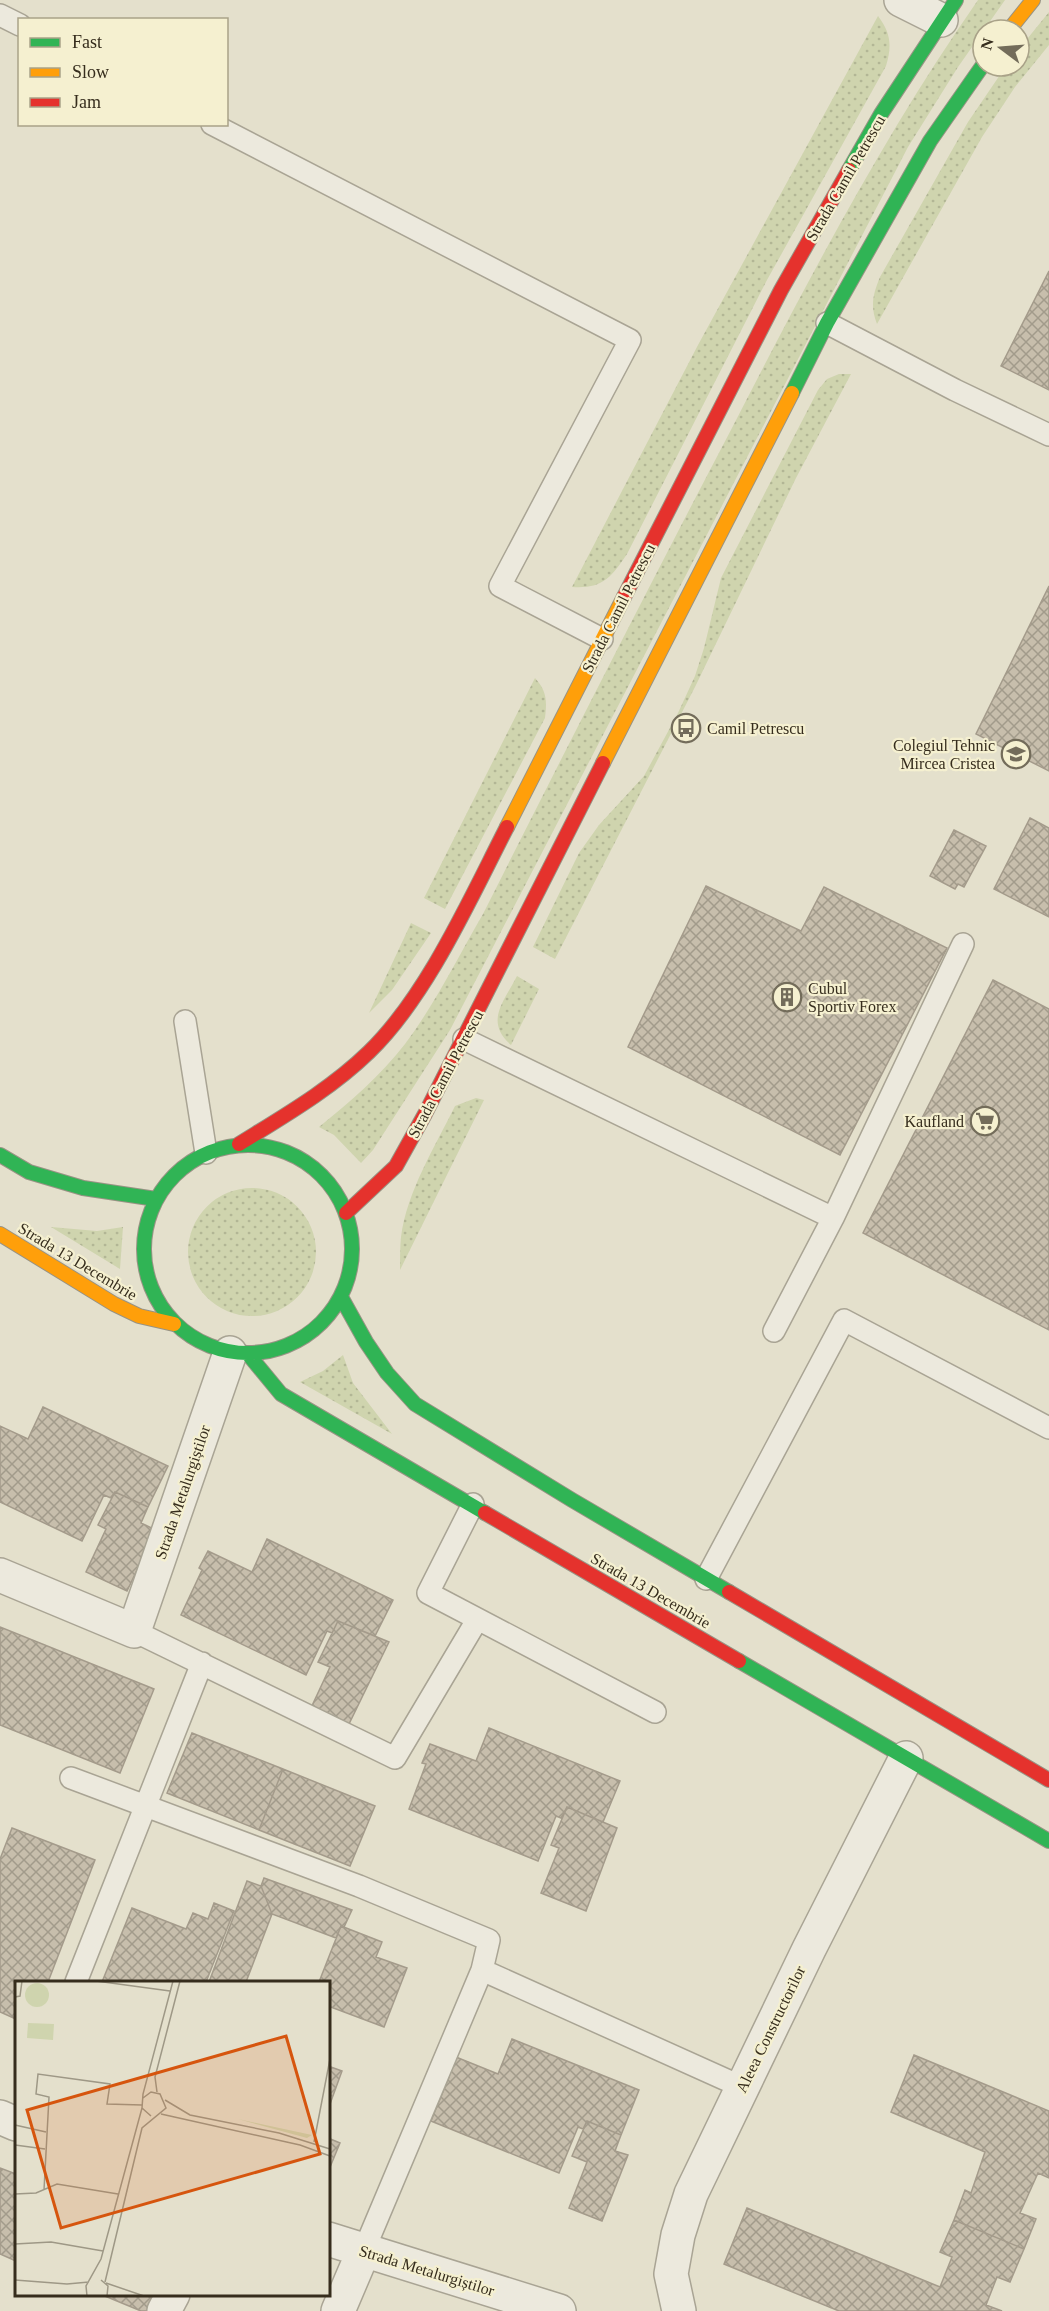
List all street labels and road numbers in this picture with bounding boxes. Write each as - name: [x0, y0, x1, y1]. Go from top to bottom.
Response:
- street label: Strada Camil Petrescu: [803, 112, 888, 244]
- street label: Strada Camil Petrescu: [579, 541, 658, 675]
- street label: Strada Camil Petrescu: [405, 1007, 486, 1141]
- street label: Strada 13 Decembrie: [15, 1219, 140, 1303]
- street label: Strada Metalurgiștilor: [152, 1422, 215, 1562]
- street label: Strada 13 Decembrie: [588, 1549, 713, 1632]
- street label: Aleea Constructorilor: [732, 1962, 809, 2095]
- street label: Strada Metalurgiștilor: [357, 2242, 497, 2300]

